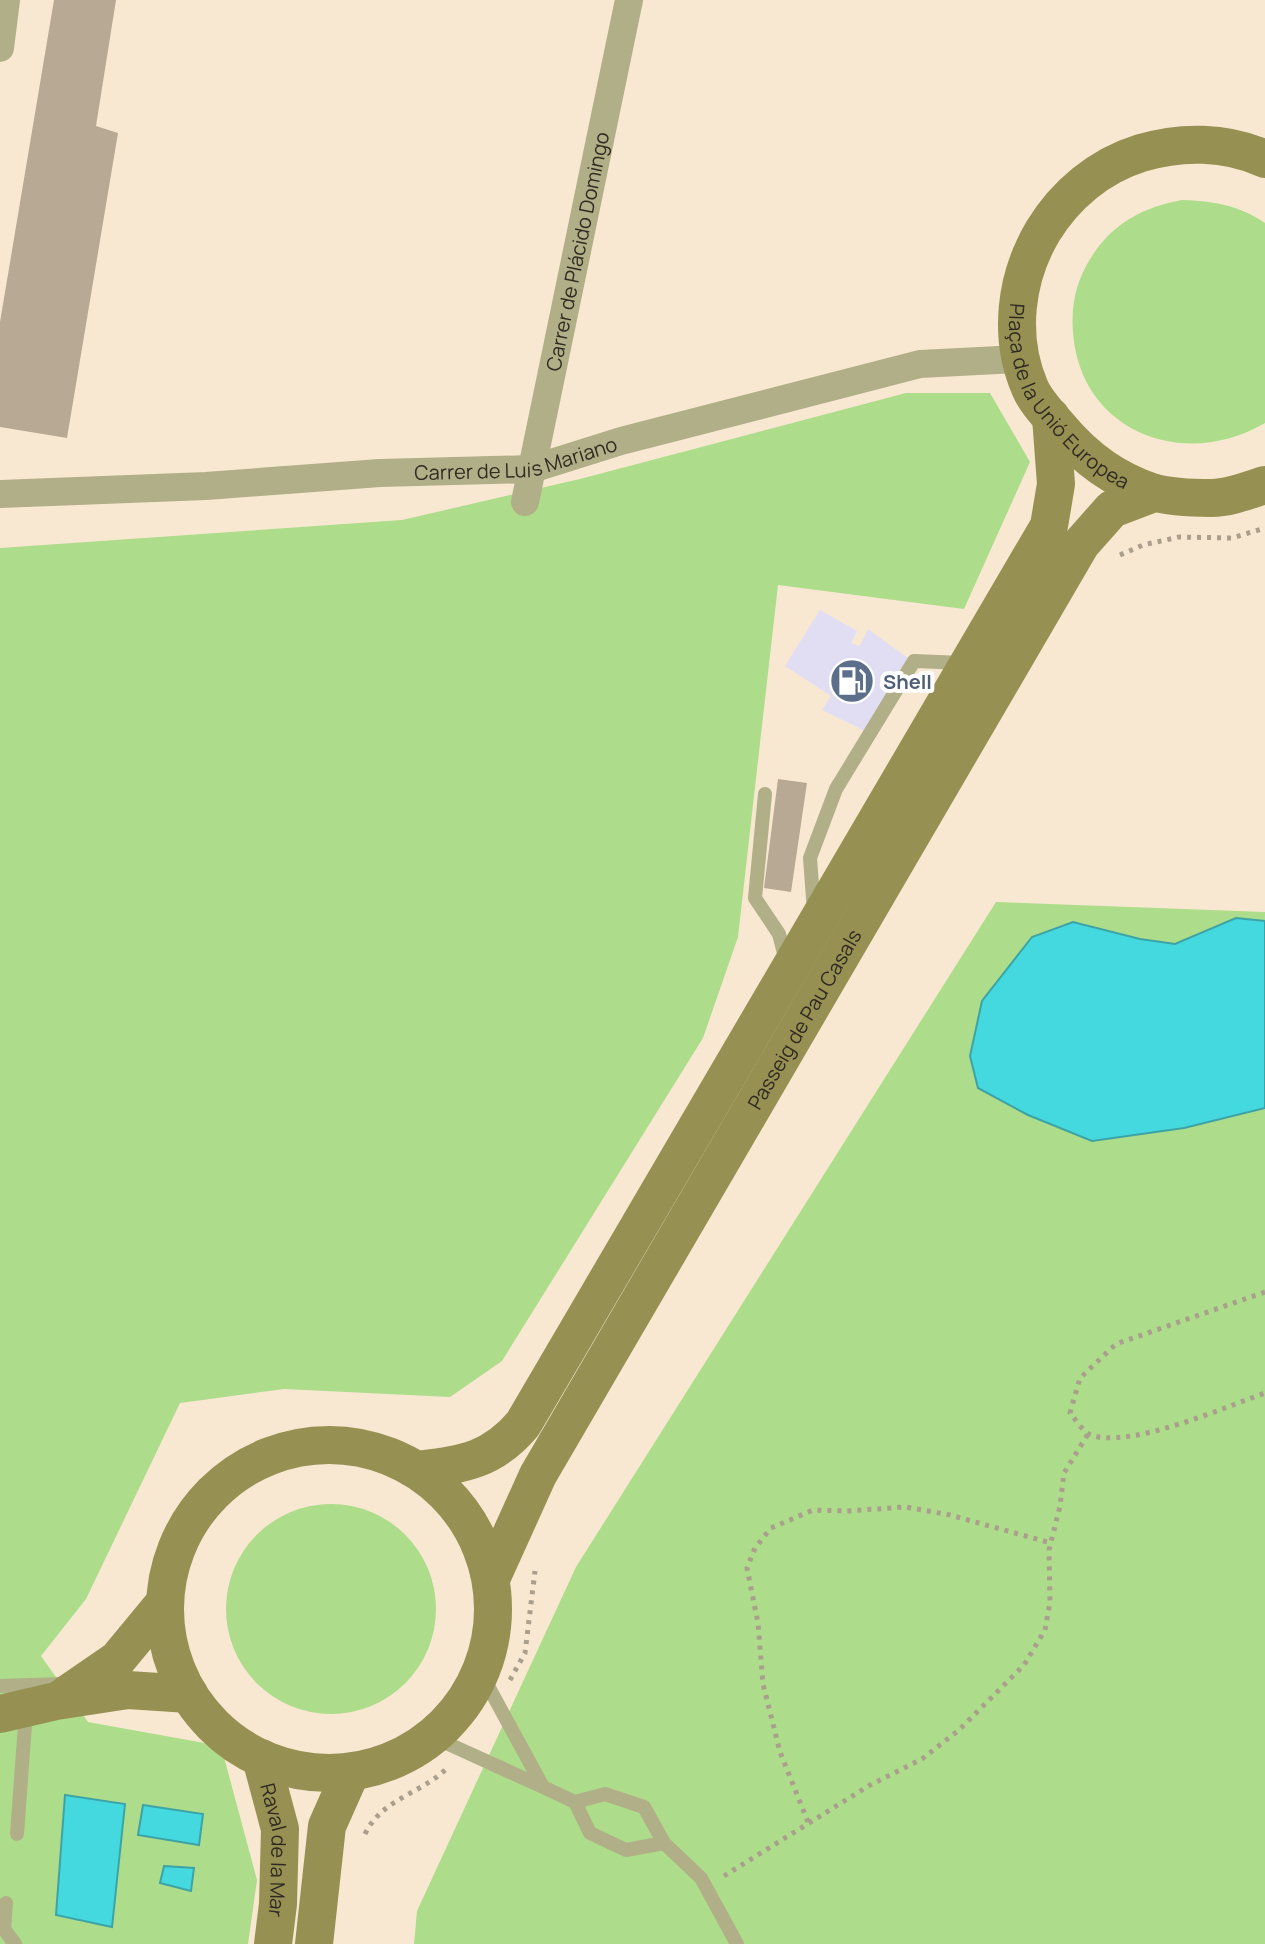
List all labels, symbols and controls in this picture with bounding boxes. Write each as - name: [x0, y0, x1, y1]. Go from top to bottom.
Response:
- street label: Carrer de Plácido Domingo: [539, 129, 615, 373]
- street label: Plaça de la Unió Europea: [1003, 302, 1134, 495]
- street label: Carrer de Luis Mariano: [414, 430, 620, 486]
- fuel station icon: Shell: [828, 657, 876, 705]
- place label: Shell: [883, 668, 932, 695]
- street label: Passeig de Pau Casals: [741, 924, 867, 1114]
- street label: Raval de la Mar: [255, 1780, 293, 1919]

